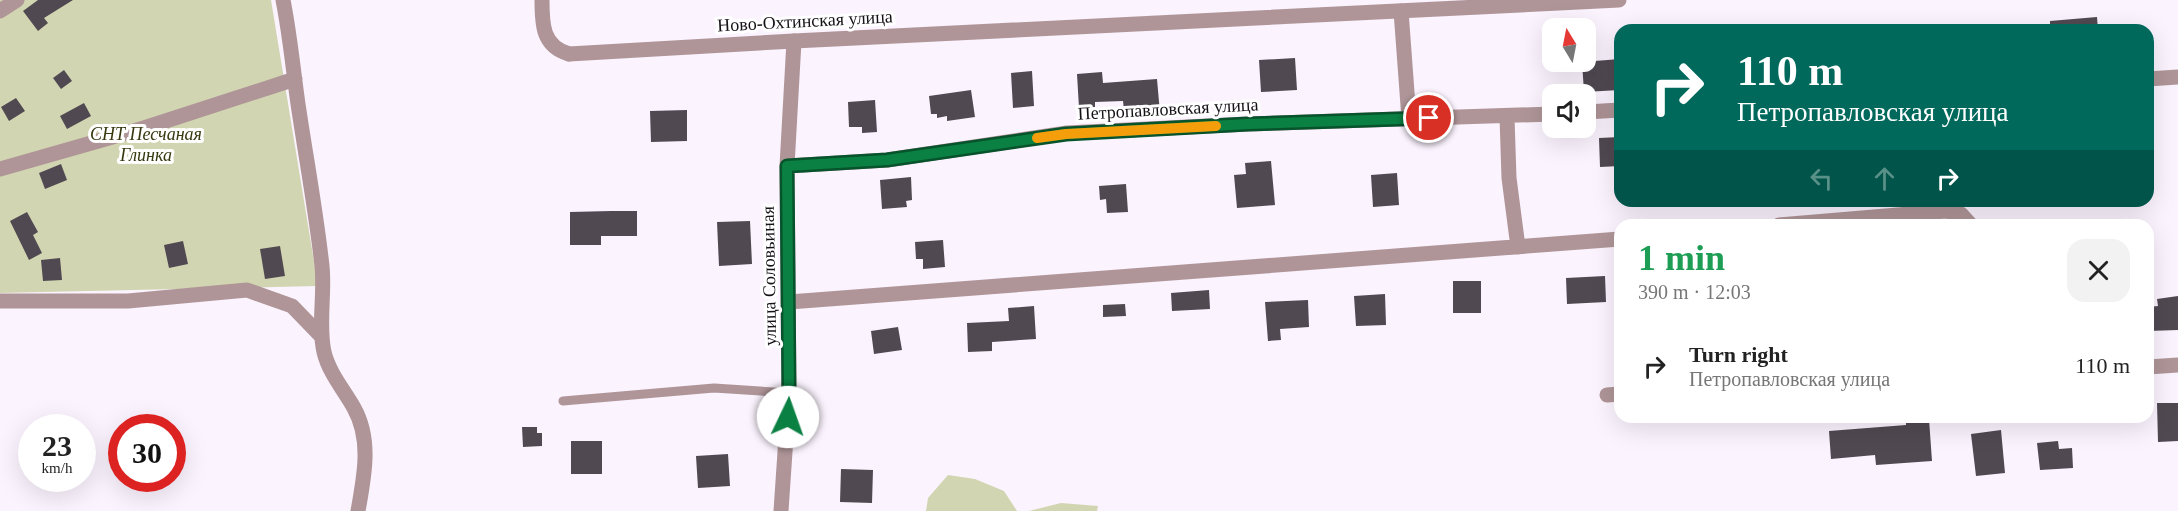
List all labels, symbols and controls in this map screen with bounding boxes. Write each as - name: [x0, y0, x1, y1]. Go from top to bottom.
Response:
- street label: Ново-Охтинская улица: [717, 6, 893, 36]
- north arrow: [1542, 18, 1596, 72]
- map controls: [1542, 18, 1596, 138]
- icon: right: [1638, 48, 1716, 126]
- text: 110 m: [1737, 48, 1843, 94]
- button: sound: [1542, 84, 1596, 138]
- pin: [1403, 92, 1454, 143]
- street label: Петропавловская улица: [1077, 94, 1259, 124]
- text: Петропавловская улица: [1737, 97, 2009, 127]
- icon: arrive: [1412, 101, 1445, 134]
- park label: СНТ Песчаная Глинка: [90, 124, 202, 165]
- icon: left: [1805, 162, 1838, 195]
- icon: ahead: [1868, 162, 1901, 195]
- icon: right: [1931, 162, 1964, 195]
- street label: улица Соловьиная: [758, 206, 780, 346]
- text: 1 min: [1638, 238, 1725, 278]
- button: close: [2067, 239, 2130, 302]
- text: 390 m · 12:03: [1638, 281, 1751, 303]
- text: Turn right: [1689, 342, 1788, 367]
- icon: right: [1638, 350, 1671, 383]
- text: 110 m: [2075, 353, 2130, 378]
- text: Петропавловская улица: [1689, 368, 1890, 390]
- position arrow: [756, 385, 820, 449]
- speed limit sign: 30: [108, 414, 186, 492]
- text: 23: [42, 429, 72, 462]
- text: km/h: [42, 460, 72, 476]

